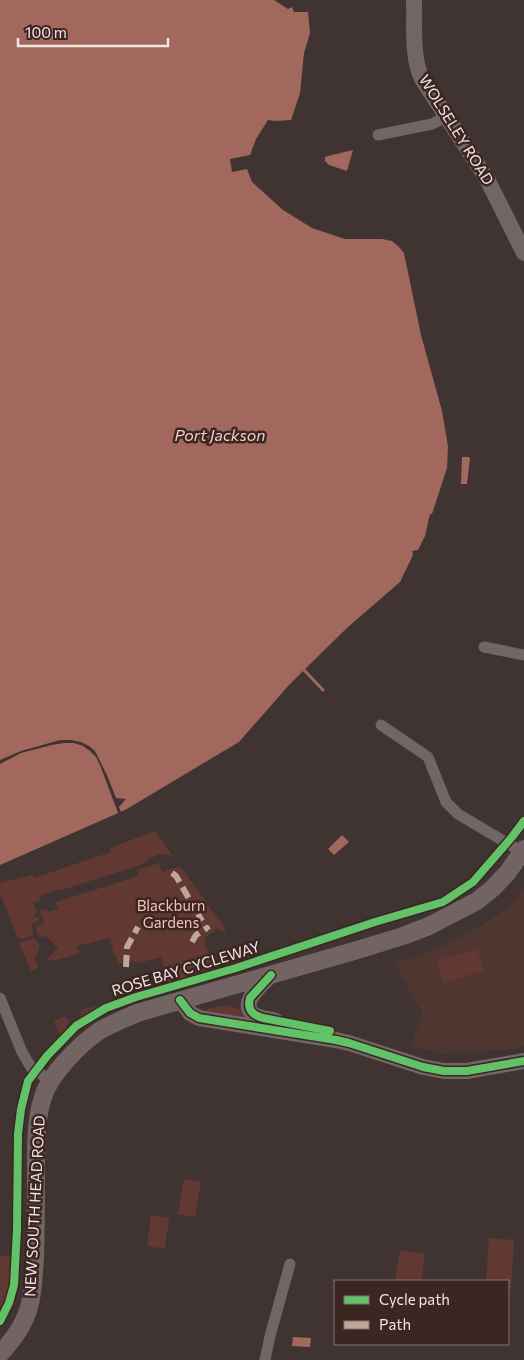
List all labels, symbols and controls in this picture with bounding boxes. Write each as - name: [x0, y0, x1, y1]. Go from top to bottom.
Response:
- scale bar: [18, 15, 168, 47]
- text: 100 m: [25, 23, 67, 41]
- street label: WOLSELEY ROAD: [416, 71, 498, 188]
- water label: Port Jackson: [175, 425, 265, 444]
- park label: Blackburn Gardens: [137, 896, 205, 931]
- street label: ROSE BAY CYCLEWAY: [109, 937, 262, 999]
- street label: NEW SOUTH HEAD ROAD: [20, 1115, 48, 1297]
- legend: [334, 1280, 509, 1345]
- text: Cycle path: [379, 1290, 450, 1308]
- text: Path: [379, 1315, 411, 1333]

